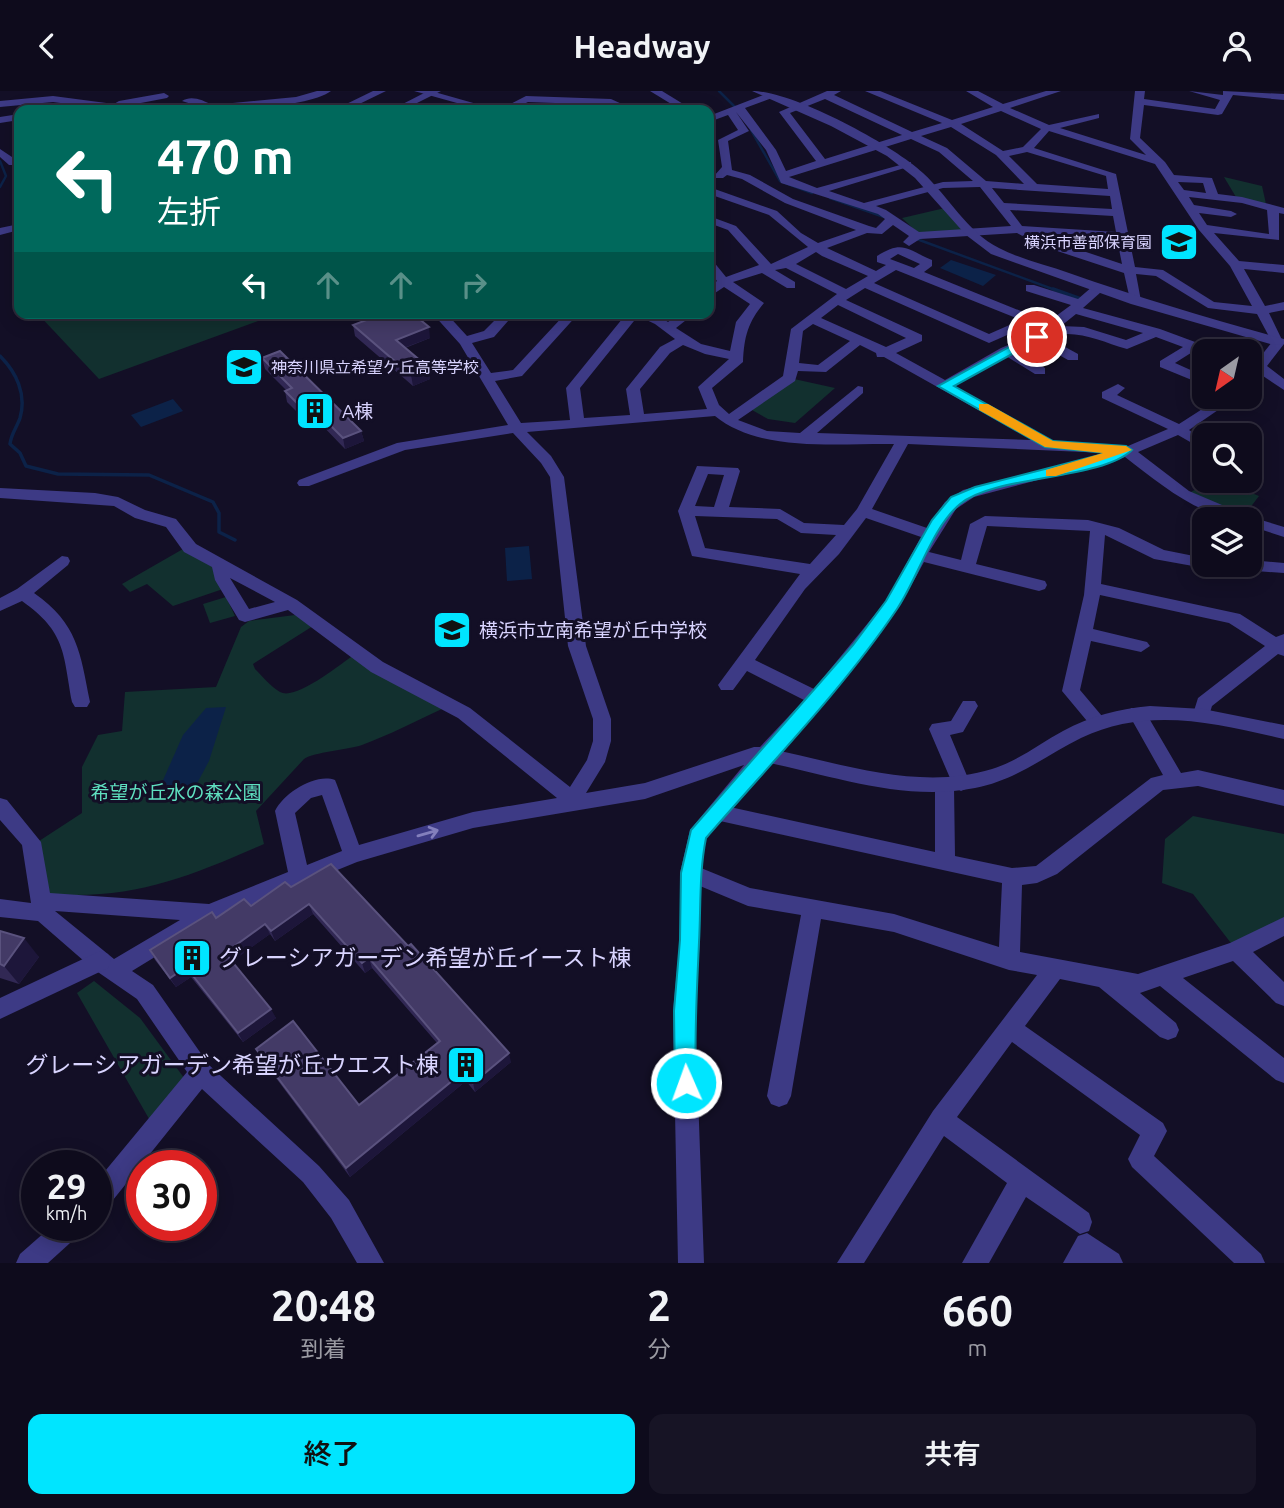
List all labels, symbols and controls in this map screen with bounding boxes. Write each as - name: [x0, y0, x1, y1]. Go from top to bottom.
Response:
- icon: back: [28, 27, 66, 65]
- icon: person: [1218, 27, 1256, 65]
- text: Headway: [573, 28, 711, 64]
- text: 470 m: [157, 128, 294, 183]
- icon: left: [42, 133, 133, 224]
- text: 左折: [157, 193, 221, 229]
- school or university icon: 横浜市善部保育園: [1158, 221, 1200, 263]
- place label: 横浜市善部保育園: [1024, 233, 1152, 251]
- icon: left: [236, 266, 274, 304]
- icon: ahead: [309, 266, 347, 304]
- icon: ahead: [382, 266, 420, 304]
- icon: right: [455, 266, 493, 304]
- pin: [1007, 307, 1067, 367]
- icon: arrive: [1018, 318, 1056, 356]
- north arrow: [1192, 339, 1262, 409]
- map controls: [1192, 339, 1262, 577]
- school or university icon: 神奈川県立希望ケ丘高等学校: [223, 346, 265, 388]
- place label: 神奈川県立希望ケ丘高等学校: [271, 358, 479, 376]
- building icon: A棟: [294, 390, 336, 432]
- place label: A棟: [342, 400, 373, 422]
- button: search: [1192, 423, 1262, 493]
- button: layers: [1192, 507, 1262, 577]
- school or university icon: 横浜市立南希望が丘中学校: [431, 609, 473, 651]
- place label: 横浜市立南希望が丘中学校: [479, 619, 707, 641]
- park label: 希望が丘水の森公園: [90, 781, 262, 803]
- one-way arrow: [416, 825, 438, 838]
- building icon: グレーシアガーデン希望が丘イースト棟: [171, 937, 213, 979]
- place label: グレーシアガーデン希望が丘イースト棟: [219, 945, 631, 970]
- building icon: グレーシアガーデン希望が丘ウエスト棟: [445, 1044, 487, 1086]
- position arrow: [649, 1046, 723, 1120]
- place label: グレーシアガーデン希望が丘ウエスト棟: [25, 1052, 439, 1077]
- speed limit sign: 30: [126, 1150, 217, 1241]
- text: 29: [47, 1166, 86, 1206]
- text: km/h: [46, 1203, 87, 1223]
- text: 20:48: [271, 1282, 376, 1329]
- text: 2: [647, 1282, 671, 1329]
- text: 660: [942, 1287, 1013, 1334]
- text: m: [968, 1335, 987, 1360]
- text: 到着: [301, 1336, 347, 1361]
- text: 分: [648, 1336, 671, 1361]
- button: 終了: [28, 1414, 635, 1494]
- button: 共有: [649, 1414, 1256, 1494]

